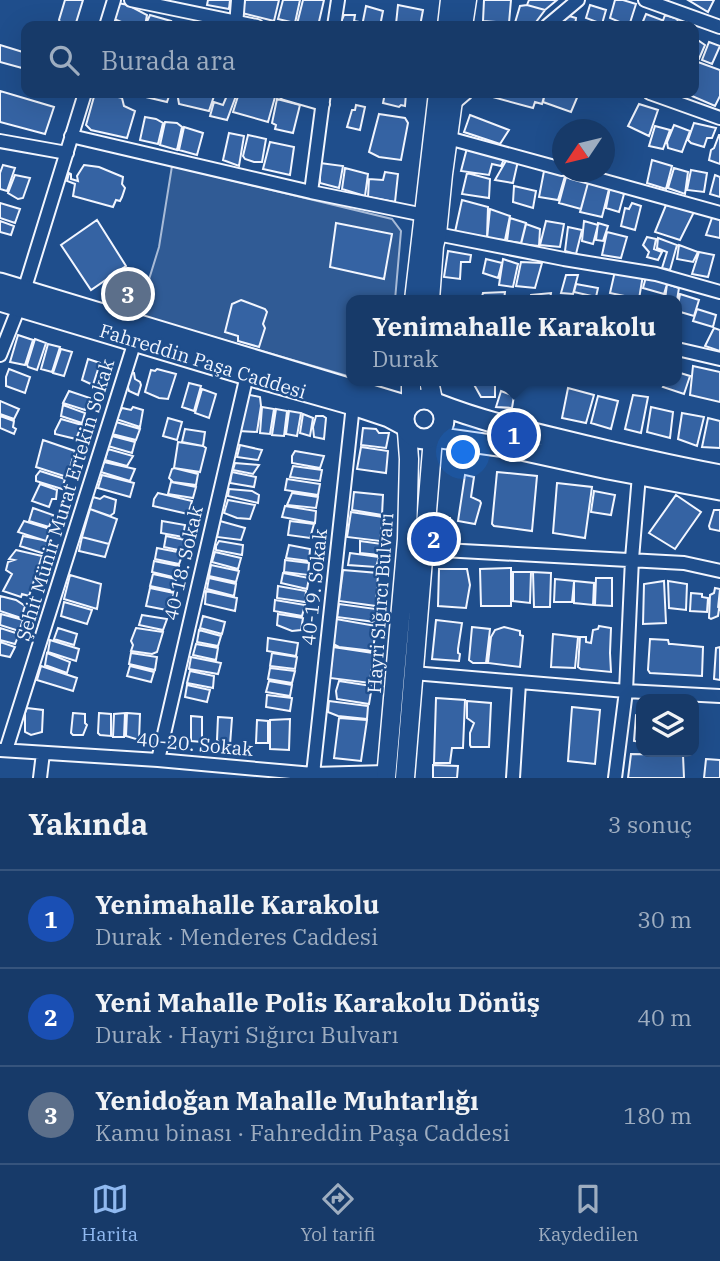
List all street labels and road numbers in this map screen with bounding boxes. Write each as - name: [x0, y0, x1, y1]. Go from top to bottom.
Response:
- street label: Fahreddin Paşa Caddesi: [97, 318, 309, 404]
- street label: Şehit Münir Murat Ertekin Sokak: [11, 356, 119, 644]
- street label: 40-18. Sokak: [158, 503, 208, 623]
- street label: Hayri Sığırcı Bulvarı: [362, 512, 398, 694]
- street label: 40-19. Sokak: [296, 528, 332, 646]
- street label: 40-20. Sokak: [136, 727, 254, 761]

